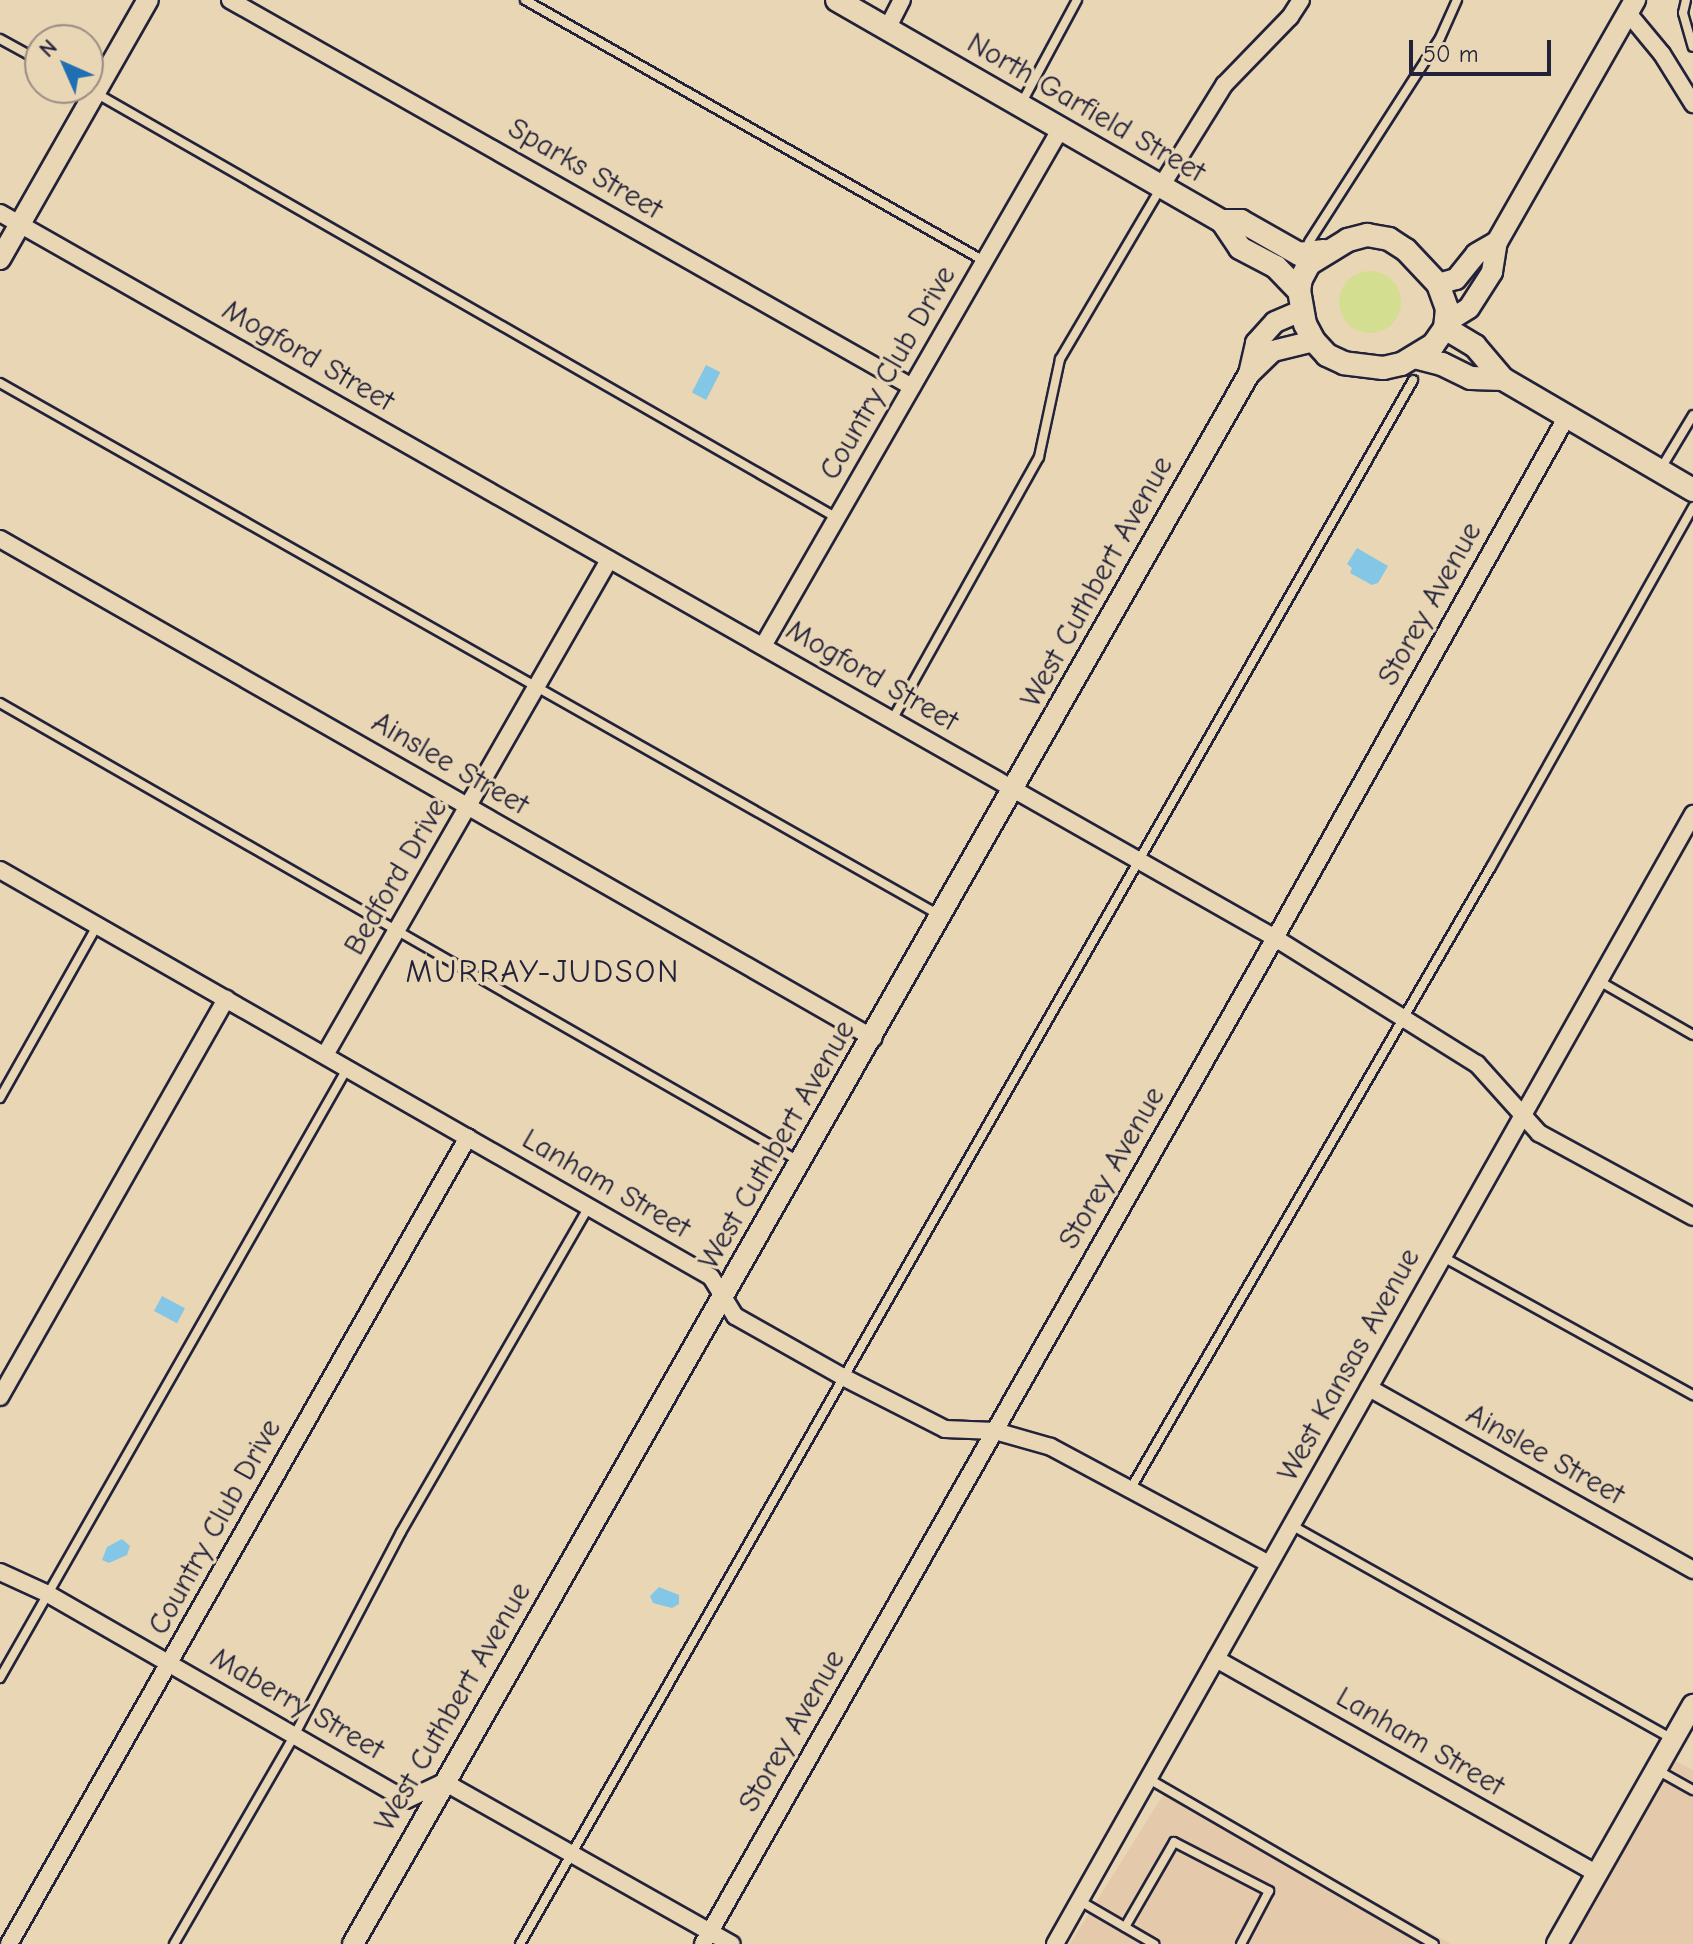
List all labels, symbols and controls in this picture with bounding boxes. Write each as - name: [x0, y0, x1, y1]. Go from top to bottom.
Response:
- north arrow: [24, 24, 104, 104]
- scale bar: [1413, 24, 1555, 74]
- street label: North Garfield Street: [961, 25, 1211, 191]
- text: N: [34, 34, 63, 63]
- text: 50 m: [1423, 40, 1479, 68]
- street label: Sparks Street: [502, 110, 668, 228]
- street label: Country Club Drive: [812, 260, 964, 486]
- street label: Mogford Street: [216, 292, 400, 420]
- street label: West Cuthbert Avenue: [1013, 450, 1181, 714]
- street label: Storey Avenue: [1370, 516, 1490, 692]
- street label: Mogford Street: [780, 612, 964, 740]
- street label: Ainslee Street: [365, 705, 535, 823]
- street label: Bedford Drive: [337, 792, 455, 962]
- district label: MURRAY-JUDSON: [406, 953, 680, 991]
- street label: West Cuthbert Avenue: [691, 1014, 863, 1276]
- street label: Storey Avenue: [1051, 1080, 1173, 1256]
- street label: Lanham Street: [516, 1121, 696, 1247]
- street label: West Kansas Avenue: [1270, 1242, 1428, 1488]
- street label: Ainslee Street: [1460, 1397, 1630, 1513]
- street label: Country Club Drive: [141, 1413, 289, 1641]
- street label: West Cuthbert Avenue: [367, 1576, 539, 1838]
- street label: Maberry Street: [204, 1640, 390, 1768]
- street label: Storey Avenue: [731, 1643, 853, 1819]
- street label: Lanham Street: [1330, 1679, 1510, 1805]

